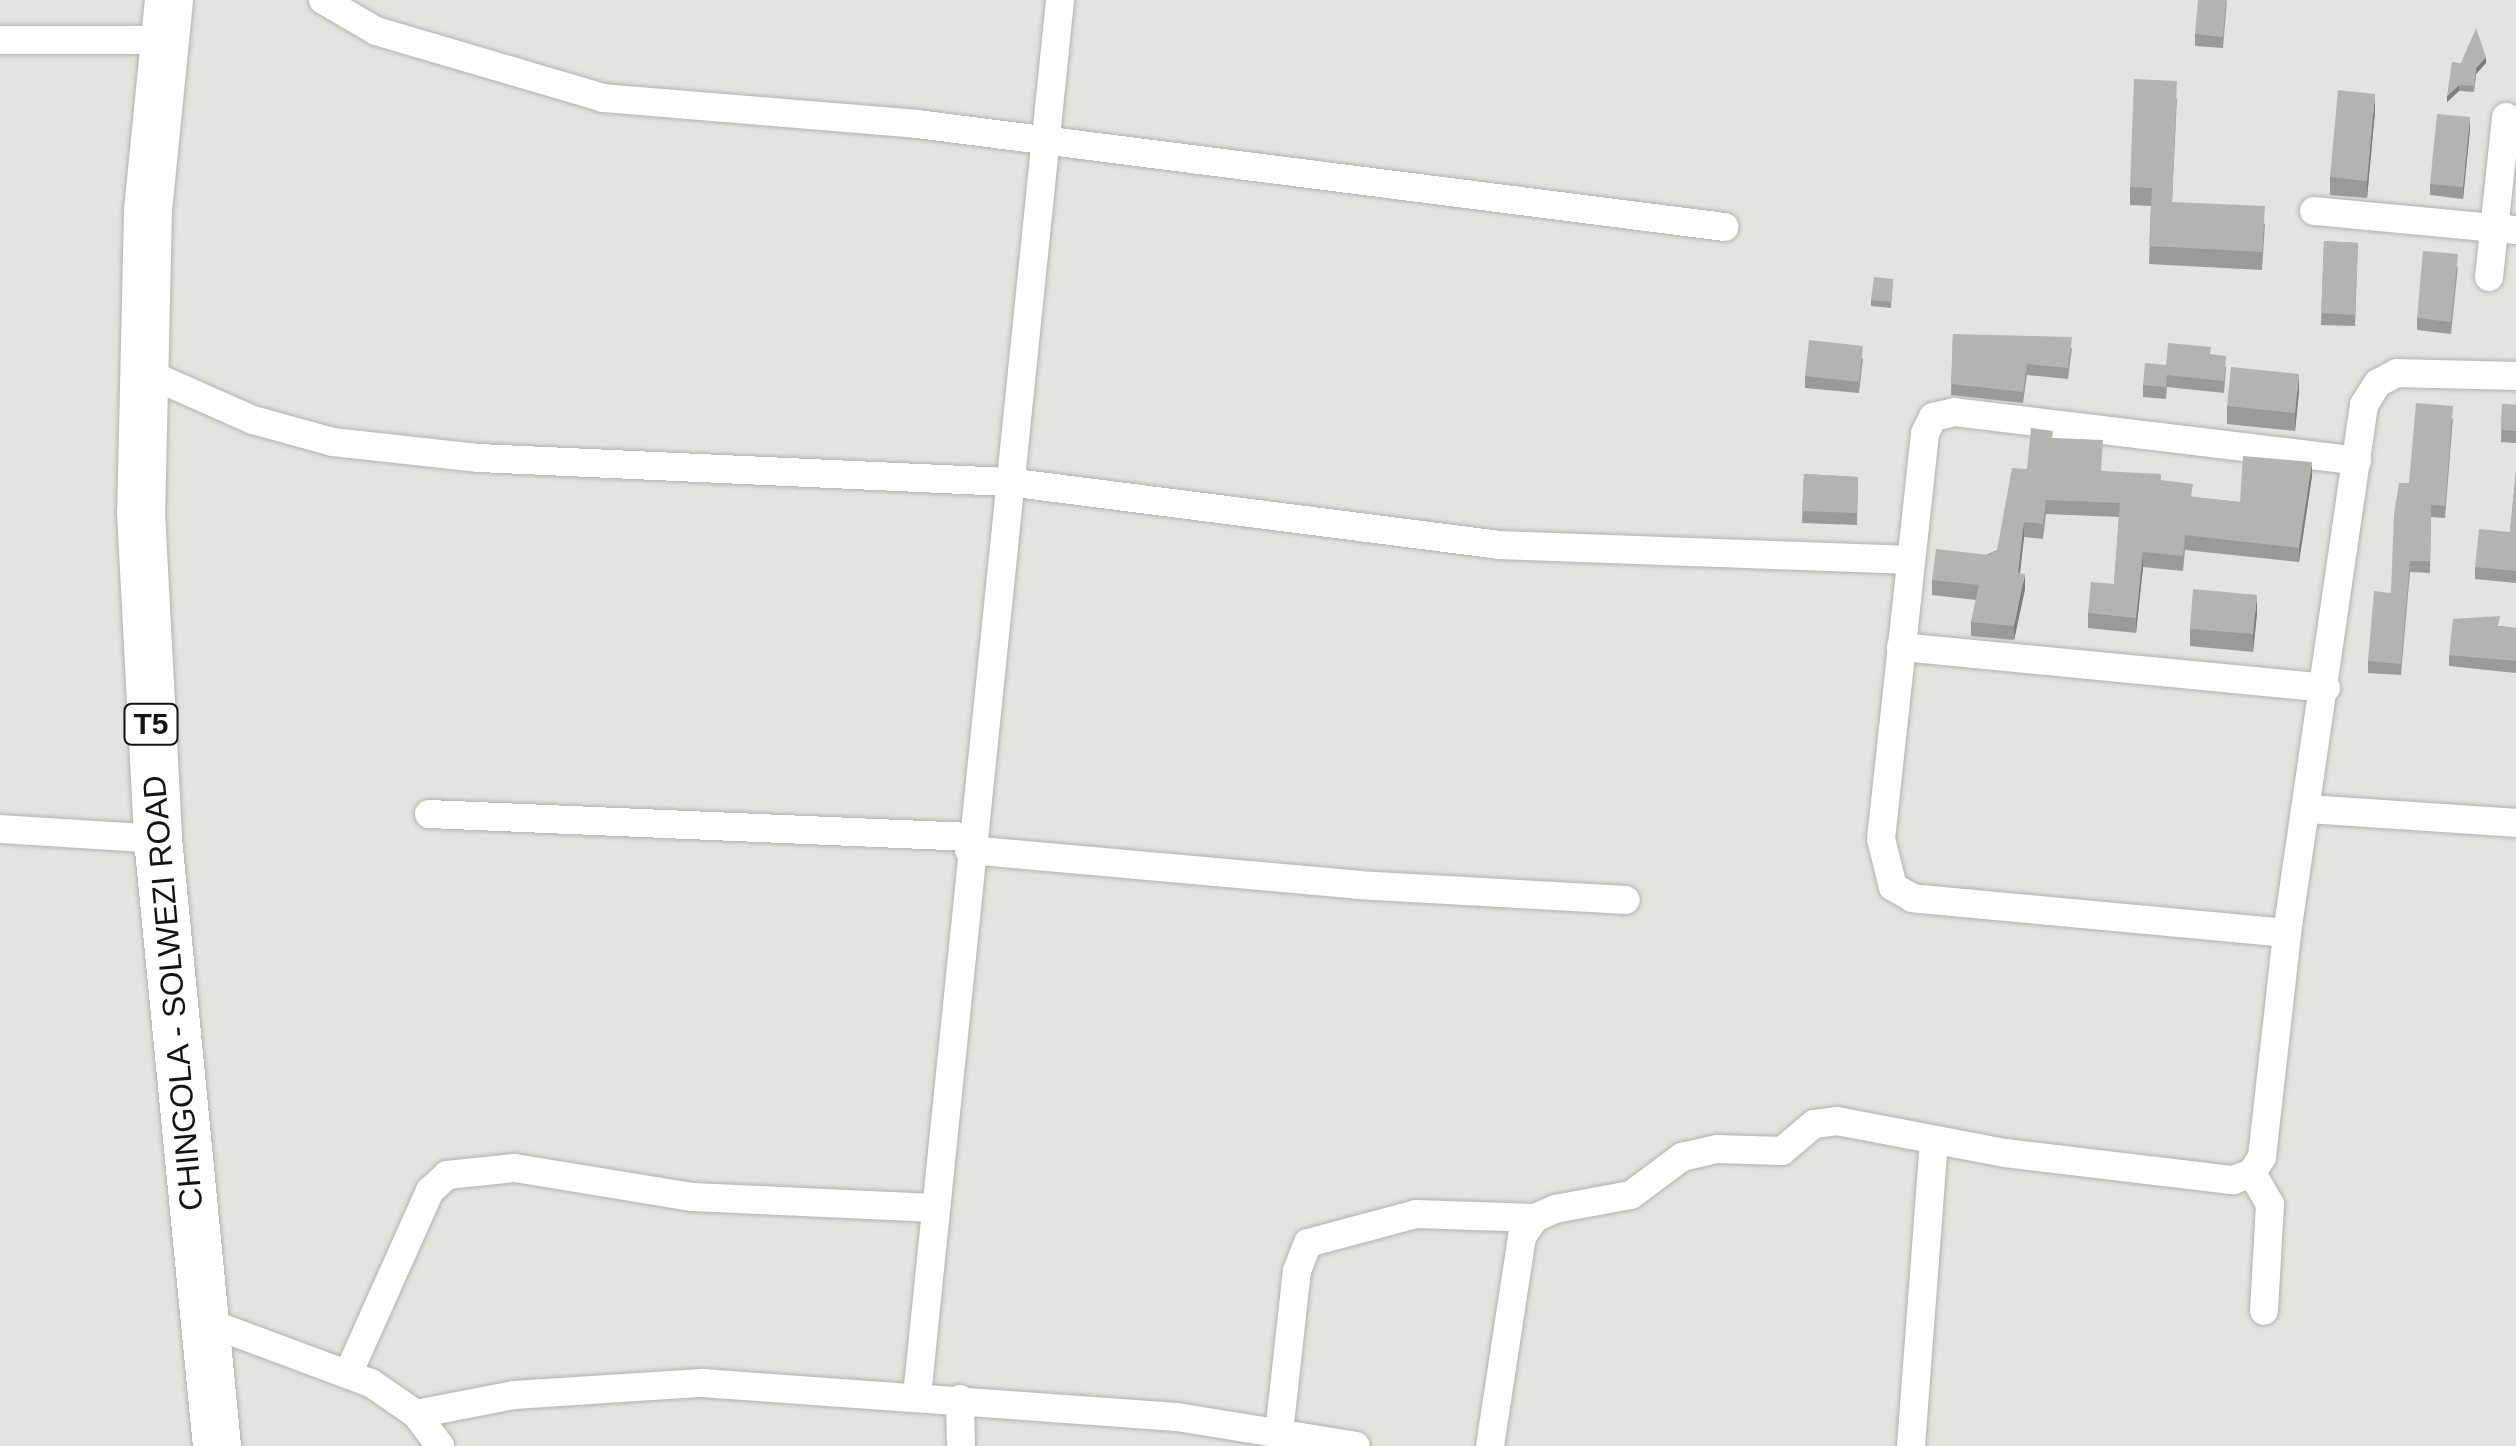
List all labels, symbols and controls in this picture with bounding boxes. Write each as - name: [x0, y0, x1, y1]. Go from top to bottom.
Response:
- road number: T5: [121, 699, 181, 749]
- street label: CHINGOLA - SOLWEZI ROAD: [135, 773, 211, 1213]

